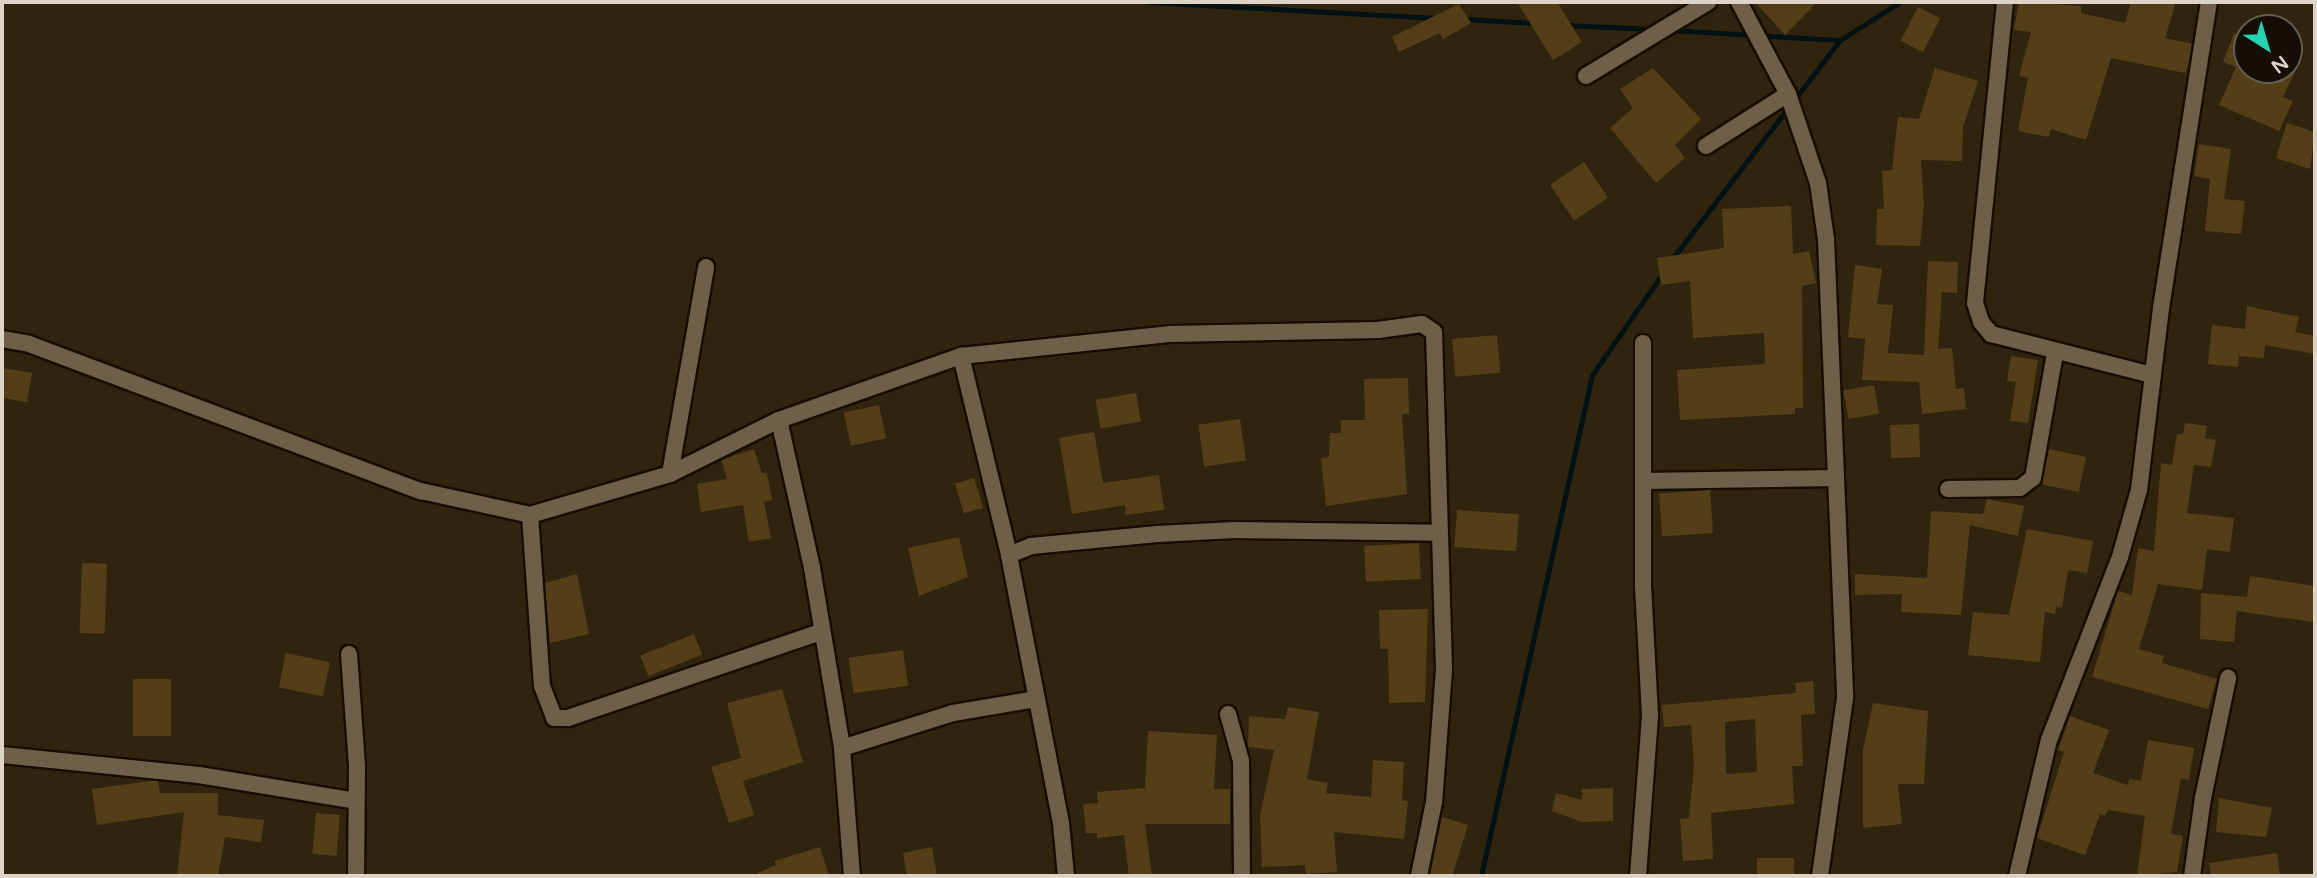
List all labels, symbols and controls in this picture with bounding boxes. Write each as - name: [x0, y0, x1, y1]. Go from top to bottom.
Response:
- north arrow: [2233, 14, 2303, 84]
- text: N: [2267, 51, 2292, 78]

